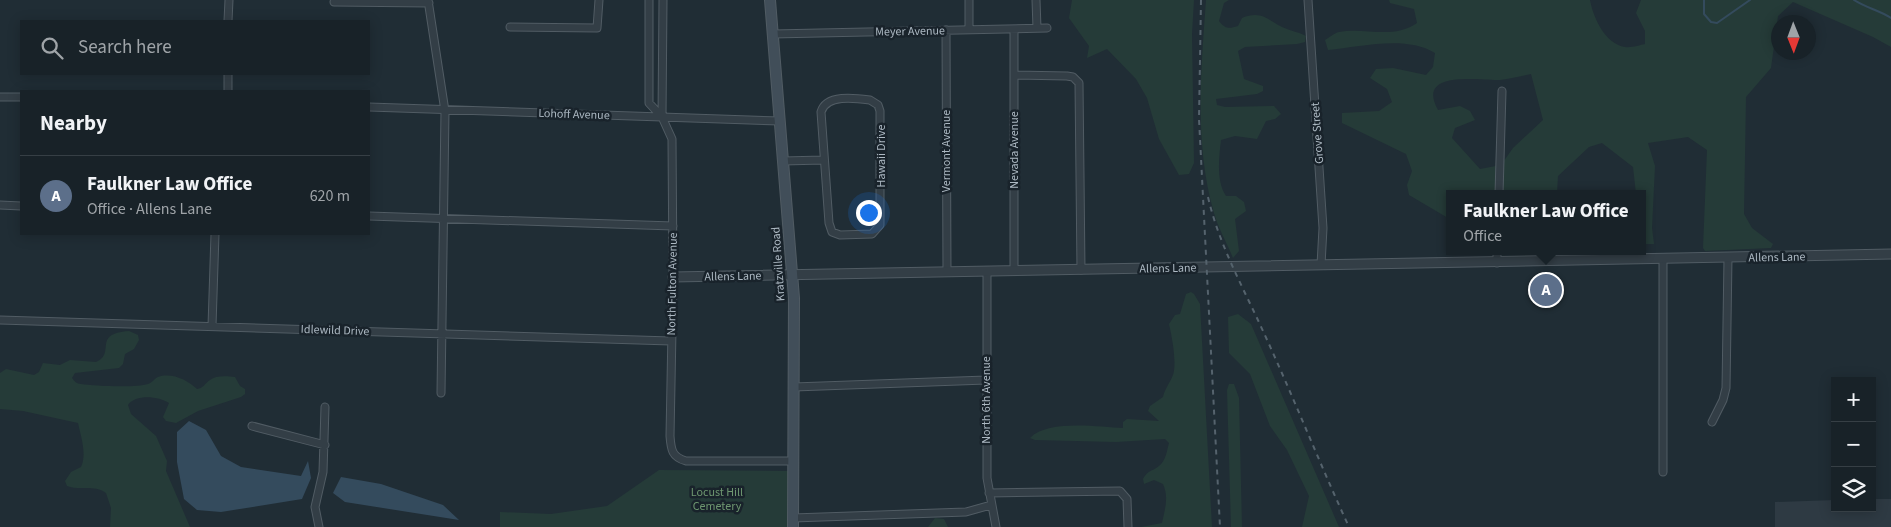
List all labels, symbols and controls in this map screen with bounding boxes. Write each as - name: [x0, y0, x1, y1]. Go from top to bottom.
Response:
- north arrow: [1771, 15, 1816, 60]
- search box: [20, 20, 370, 75]
- street label: Meyer Avenue: [875, 22, 945, 41]
- icon: search: [38, 34, 66, 62]
- text: Search here: [78, 34, 172, 61]
- street label: Grove Street: [1307, 102, 1328, 164]
- street label: Lohoff Avenue: [538, 105, 610, 124]
- text: Nearby: [40, 108, 107, 138]
- street label: Vermont Avenue: [938, 110, 955, 192]
- street label: Nevada Avenue: [1006, 111, 1023, 189]
- street label: Hawaii Drive: [873, 125, 890, 187]
- text: Faulkner Law Office: [87, 171, 252, 198]
- text: A: [51, 185, 61, 207]
- text: 620 m: [310, 185, 350, 207]
- popup: [1446, 190, 1646, 255]
- text: Office · Allens Lane: [87, 198, 212, 220]
- text: Faulkner Law Office: [1463, 198, 1629, 225]
- your location: [856, 200, 882, 226]
- text: Office: [1463, 225, 1502, 247]
- street label: Kratzville Road: [767, 226, 790, 302]
- street label: North Fulton Avenue: [663, 232, 682, 336]
- street label: Allens Lane: [1748, 249, 1806, 266]
- street label: Allens Lane: [1139, 260, 1197, 277]
- street label: Allens Lane: [704, 268, 762, 285]
- pin: A: [1530, 271, 1562, 309]
- street label: Idlewild Drive: [300, 321, 370, 340]
- street label: North 6th Avenue: [978, 356, 995, 444]
- map controls: [1831, 377, 1876, 512]
- button: +: [1831, 377, 1876, 422]
- button: −: [1831, 422, 1876, 467]
- button: layers: [1831, 467, 1876, 512]
- park label: Locust Hill Cemetery: [691, 484, 743, 515]

